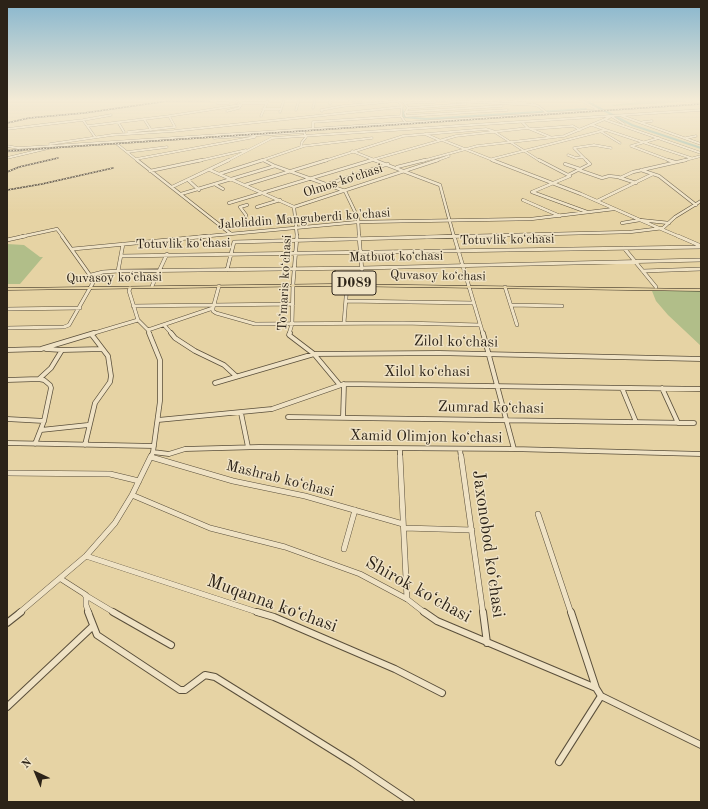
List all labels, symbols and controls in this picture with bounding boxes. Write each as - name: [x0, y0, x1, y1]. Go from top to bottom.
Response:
- street label: Olmos koʻchasi: [301, 161, 385, 201]
- street label: Jaloliddin Manguberdi ko'chasi: [217, 205, 391, 233]
- street label: Totuvlik koʻchasi: [459, 231, 555, 249]
- street label: Toʻmaris koʻchasi: [275, 234, 295, 332]
- street label: Totuvlik koʻchasi: [135, 235, 231, 253]
- street label: Matbuot koʻchasi: [349, 248, 443, 266]
- street label: Quvasoy koʻchasi: [390, 267, 486, 285]
- street label: Quvasoy koʻchasi: [66, 269, 162, 287]
- road number: D089: [332, 271, 376, 295]
- street label: Zilol koʻchasi: [414, 332, 498, 352]
- street label: Xilol koʻchasi: [384, 363, 470, 381]
- street label: Zumrad koʻchasi: [438, 398, 544, 418]
- street label: Xamid Olimjon koʻchasi: [350, 427, 502, 447]
- street label: Mashrab koʻchasi: [224, 457, 336, 501]
- street label: Jaxonobod koʻchasi: [467, 469, 509, 619]
- street label: Shirok koʻchasi: [361, 552, 475, 628]
- street label: Muqanna koʻchasi: [204, 570, 340, 638]
- north arrow: [16, 753, 56, 793]
- text: N: [20, 757, 34, 771]

